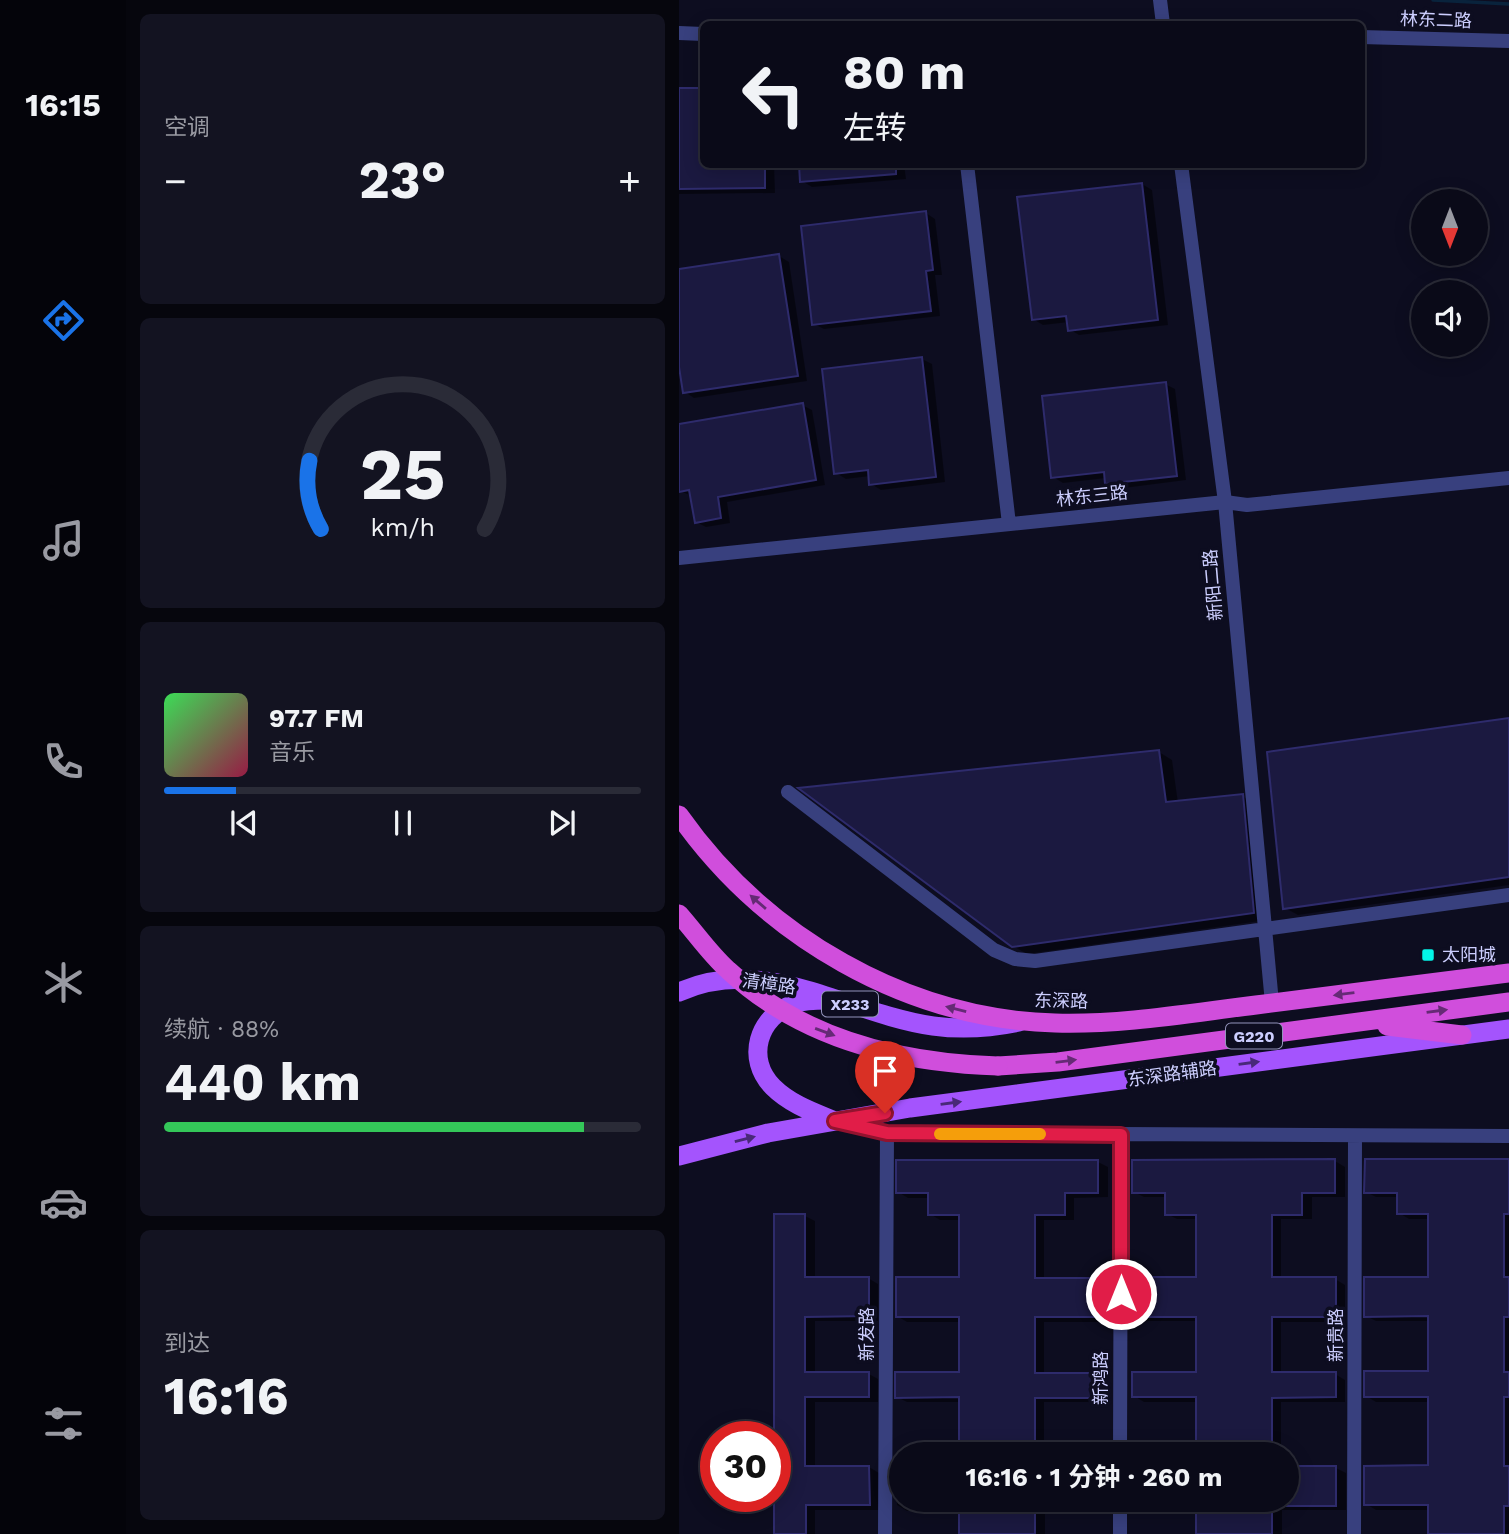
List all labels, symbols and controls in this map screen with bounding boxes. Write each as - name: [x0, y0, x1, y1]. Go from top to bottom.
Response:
- street label: 林东二路: [1400, 8, 1472, 31]
- text: 80 m: [843, 43, 965, 101]
- icon: left: [728, 49, 819, 140]
- text: 16:15: [25, 86, 101, 124]
- text: 左转: [843, 109, 907, 147]
- text: 空调: [164, 114, 210, 141]
- text: 23°: [359, 150, 446, 211]
- text: −: [164, 159, 187, 203]
- text: +: [618, 159, 641, 203]
- north arrow: [1411, 189, 1487, 266]
- map controls: [1411, 189, 1488, 357]
- button: sound: [1411, 280, 1488, 357]
- icon: directions: [39, 296, 88, 345]
- text: 25: [360, 431, 445, 517]
- street label: 林东三路: [1055, 481, 1129, 510]
- text: km/h: [370, 513, 435, 542]
- icon: music: [39, 516, 88, 565]
- street label: 新阳二路: [1199, 548, 1226, 622]
- text: 97.7 FM: [269, 703, 364, 733]
- icon: phone: [39, 737, 88, 786]
- text: 音乐: [269, 739, 315, 766]
- icon: previous: [225, 804, 263, 842]
- icon: pause: [384, 804, 422, 842]
- icon: next: [543, 804, 581, 842]
- one-way arrow: [749, 895, 766, 910]
- place label: 太阳城: [1442, 944, 1496, 965]
- marker: 太阳城: [1420, 947, 1436, 963]
- icon: climate: [39, 958, 88, 1007]
- street label: 清樟路: [741, 969, 797, 998]
- one-way arrow: [1333, 988, 1355, 999]
- street label: 东深路: [1034, 990, 1088, 1011]
- road number: X233: [822, 992, 878, 1016]
- one-way arrow: [945, 1003, 967, 1014]
- one-way arrow: [1427, 1006, 1449, 1017]
- text: 续航 · 88%: [164, 1016, 279, 1043]
- road number: G220: [1226, 1024, 1282, 1048]
- one-way arrow: [815, 1027, 836, 1038]
- pin: [855, 1041, 915, 1113]
- text: 440 km: [164, 1052, 361, 1113]
- icon: arrive: [866, 1052, 904, 1090]
- one-way arrow: [1055, 1056, 1077, 1067]
- street label: 东深路辅路: [1126, 1057, 1218, 1090]
- one-way arrow: [1238, 1057, 1260, 1068]
- one-way arrow: [940, 1097, 962, 1108]
- one-way arrow: [734, 1133, 756, 1144]
- icon: car: [39, 1178, 88, 1227]
- position arrow: [1084, 1257, 1158, 1331]
- street label: 新发路: [856, 1307, 877, 1361]
- street label: 新贵路: [1325, 1308, 1346, 1362]
- text: 到达: [164, 1330, 210, 1357]
- street label: 新鸿路: [1090, 1351, 1111, 1405]
- text: 16:16: [164, 1366, 289, 1427]
- icon: filters: [39, 1399, 88, 1448]
- speed limit sign: 30: [700, 1421, 791, 1512]
- text: 16:16 · 1 分钟 · 260 m: [966, 1462, 1222, 1492]

